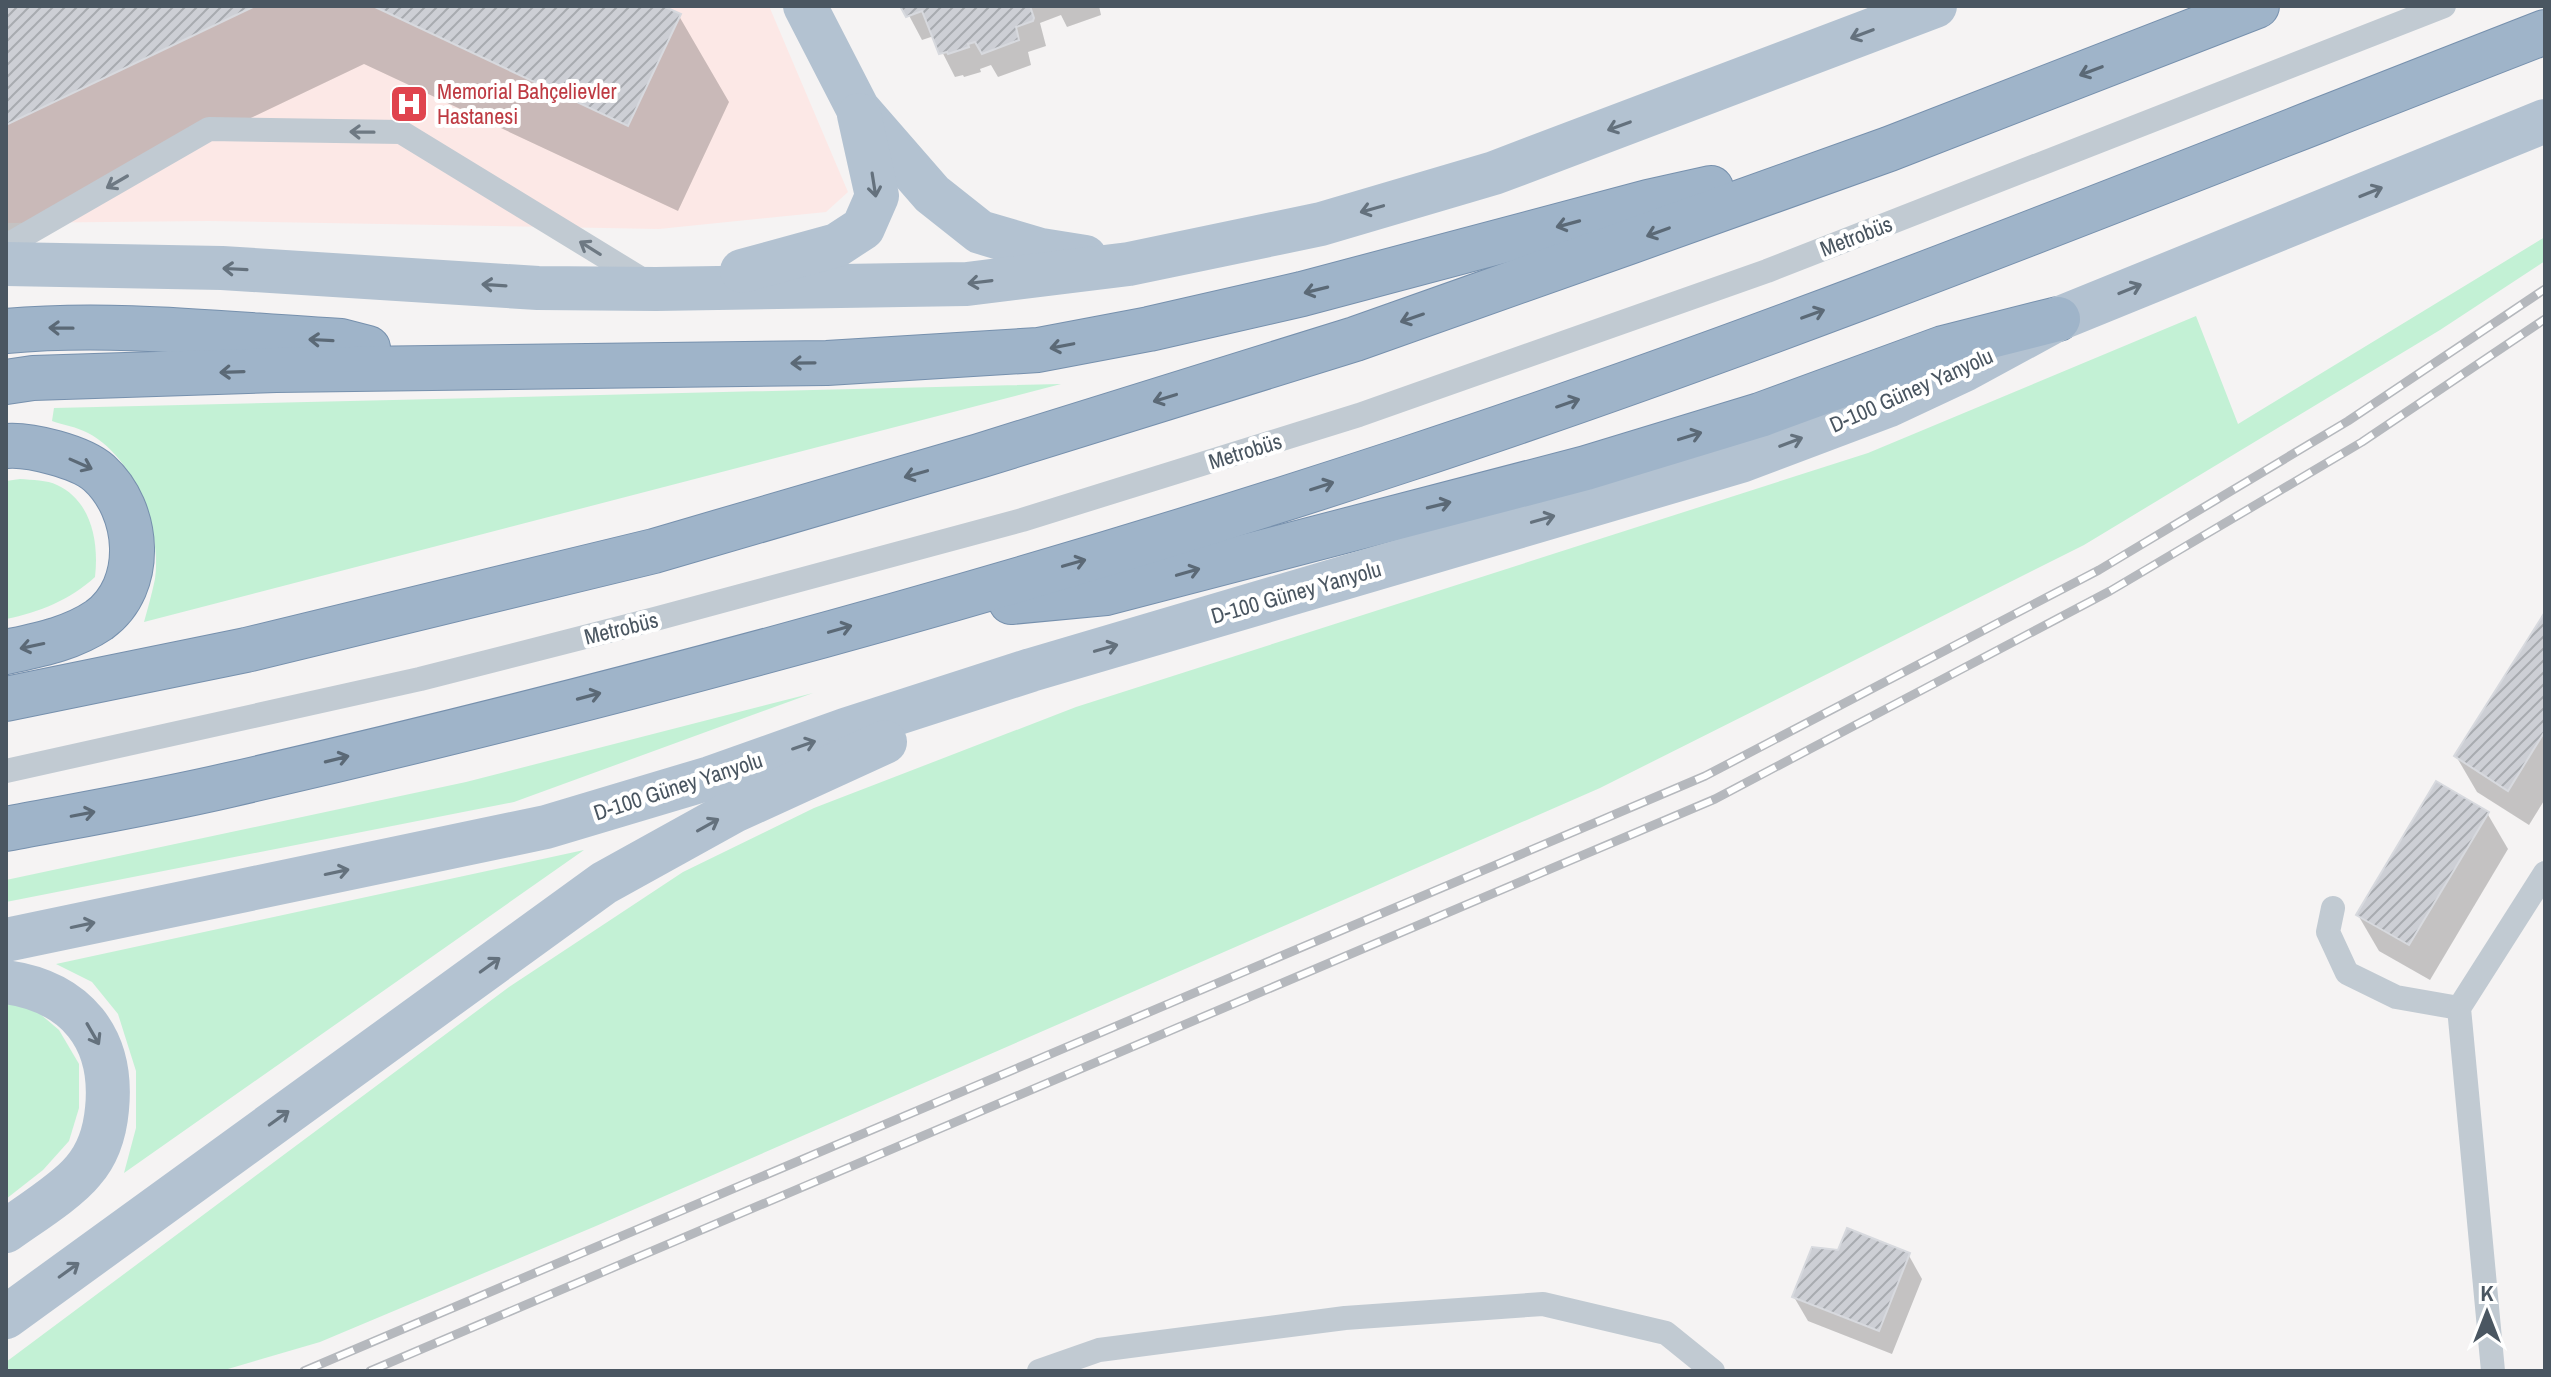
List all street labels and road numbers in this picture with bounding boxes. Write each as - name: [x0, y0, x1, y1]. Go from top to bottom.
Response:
- street label: Metrobüs: [1816, 209, 1896, 263]
- street label: D-100 Güney Yanyolu: [1825, 341, 1997, 439]
- street label: Metrobüs: [1205, 426, 1285, 476]
- street label: D-100 Güney Yanyolu: [1207, 553, 1385, 631]
- street label: Metrobüs: [581, 604, 661, 652]
- street label: D-100 Güney Yanyolu: [590, 745, 766, 827]

